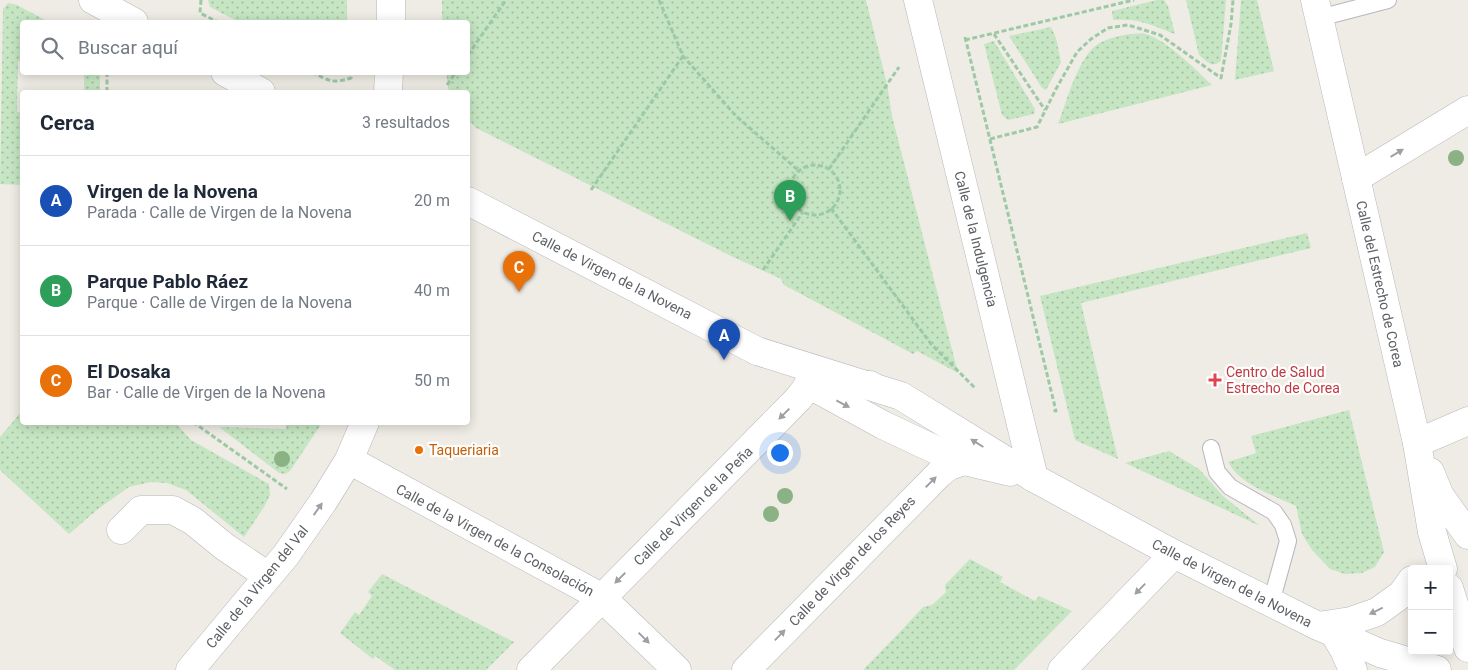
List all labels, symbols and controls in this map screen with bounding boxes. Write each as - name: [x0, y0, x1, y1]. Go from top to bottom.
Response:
- search box: [20, 20, 470, 75]
- icon: search: [38, 34, 66, 62]
- text: Buscar aquí: [78, 36, 178, 59]
- text: Cerca: [40, 111, 95, 135]
- text: 3 resultados: [362, 113, 450, 132]
- one-way arrow: [1391, 148, 1404, 158]
- street label: Calle de la Indulgencia: [951, 169, 1001, 309]
- text: Virgen de la Novena: [87, 180, 258, 203]
- pin: B: [774, 180, 806, 221]
- text: A: [51, 191, 61, 210]
- text: 20 m: [414, 191, 450, 210]
- street label: Calle del Estrecho de Corea: [1353, 199, 1407, 369]
- text: Parada · Calle de Virgen de la Novena: [87, 203, 352, 222]
- street label: Calle de Virgen de la Novena: [529, 228, 695, 322]
- pin: C: [503, 251, 535, 292]
- text: Parque Pablo Ráez: [87, 270, 248, 293]
- text: B: [51, 281, 61, 300]
- text: 40 m: [414, 281, 450, 300]
- text: Parque · Calle de Virgen de la Novena: [87, 293, 352, 312]
- pin: A: [708, 319, 740, 360]
- text: El Dosaka: [87, 360, 171, 383]
- place label: Centro de Salud Estrecho de Corea: [1226, 364, 1340, 396]
- text: C: [51, 371, 61, 390]
- text: 50 m: [414, 371, 450, 390]
- marker: Centro de Salud Estrecho de Corea: [1208, 373, 1222, 387]
- text: Bar · Calle de Virgen de la Novena: [87, 383, 326, 402]
- one-way arrow: [836, 400, 850, 408]
- one-way arrow: [778, 408, 790, 420]
- one-way arrow: [971, 438, 984, 448]
- your location: [767, 440, 793, 466]
- place label: Taqueriaria: [429, 442, 499, 458]
- street label: Calle de Virgen de la Peña: [630, 443, 756, 569]
- marker: Taqueriaria: [413, 444, 425, 456]
- one-way arrow: [925, 476, 937, 488]
- street label: Calle de la Virgen de la Consolación: [393, 481, 597, 599]
- street label: Calle de Virgen de los Reyes: [786, 493, 918, 629]
- one-way arrow: [313, 502, 323, 516]
- street label: Calle de la Virgen del Val: [203, 523, 311, 651]
- street label: Calle de Virgen de la Novena: [1149, 536, 1315, 630]
- map controls: [1408, 565, 1453, 655]
- button: +: [1408, 565, 1453, 610]
- one-way arrow: [614, 572, 626, 584]
- one-way arrow: [1134, 583, 1146, 595]
- one-way arrow: [1368, 607, 1383, 615]
- button: −: [1408, 610, 1453, 655]
- one-way arrow: [774, 629, 786, 641]
- one-way arrow: [638, 632, 650, 644]

